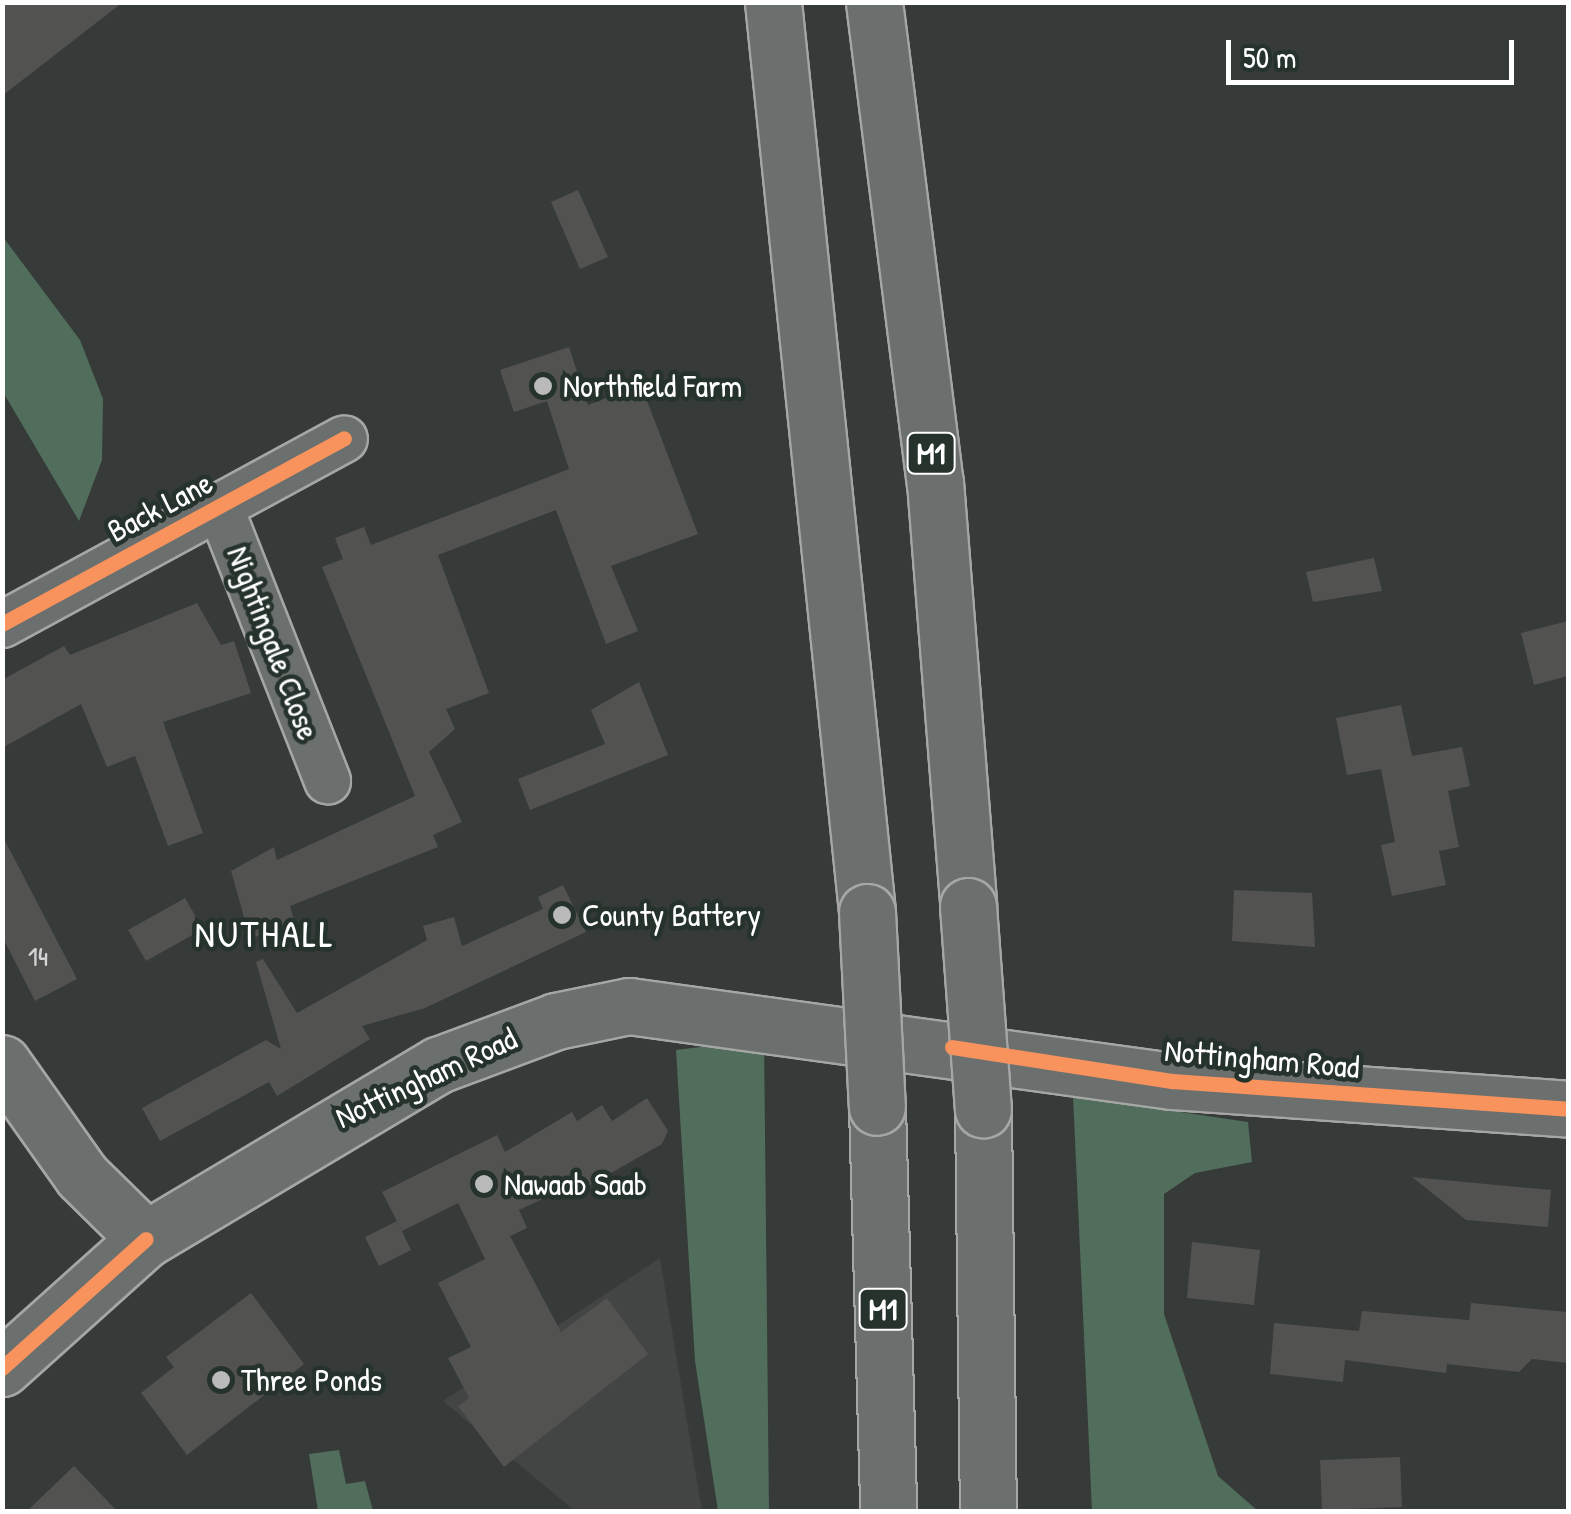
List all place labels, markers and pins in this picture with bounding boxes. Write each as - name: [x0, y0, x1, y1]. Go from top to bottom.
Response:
- place label: Northfield Farm: [563, 367, 742, 405]
- marker: Northfield Farm: [532, 375, 554, 397]
- place label: County Battery: [582, 896, 761, 934]
- marker: County Battery: [551, 904, 573, 926]
- place label: Nawaab Saab: [504, 1165, 647, 1203]
- marker: Nawaab Saab: [473, 1173, 495, 1195]
- place label: Three Ponds: [241, 1361, 382, 1399]
- marker: Three Ponds: [210, 1369, 232, 1391]

